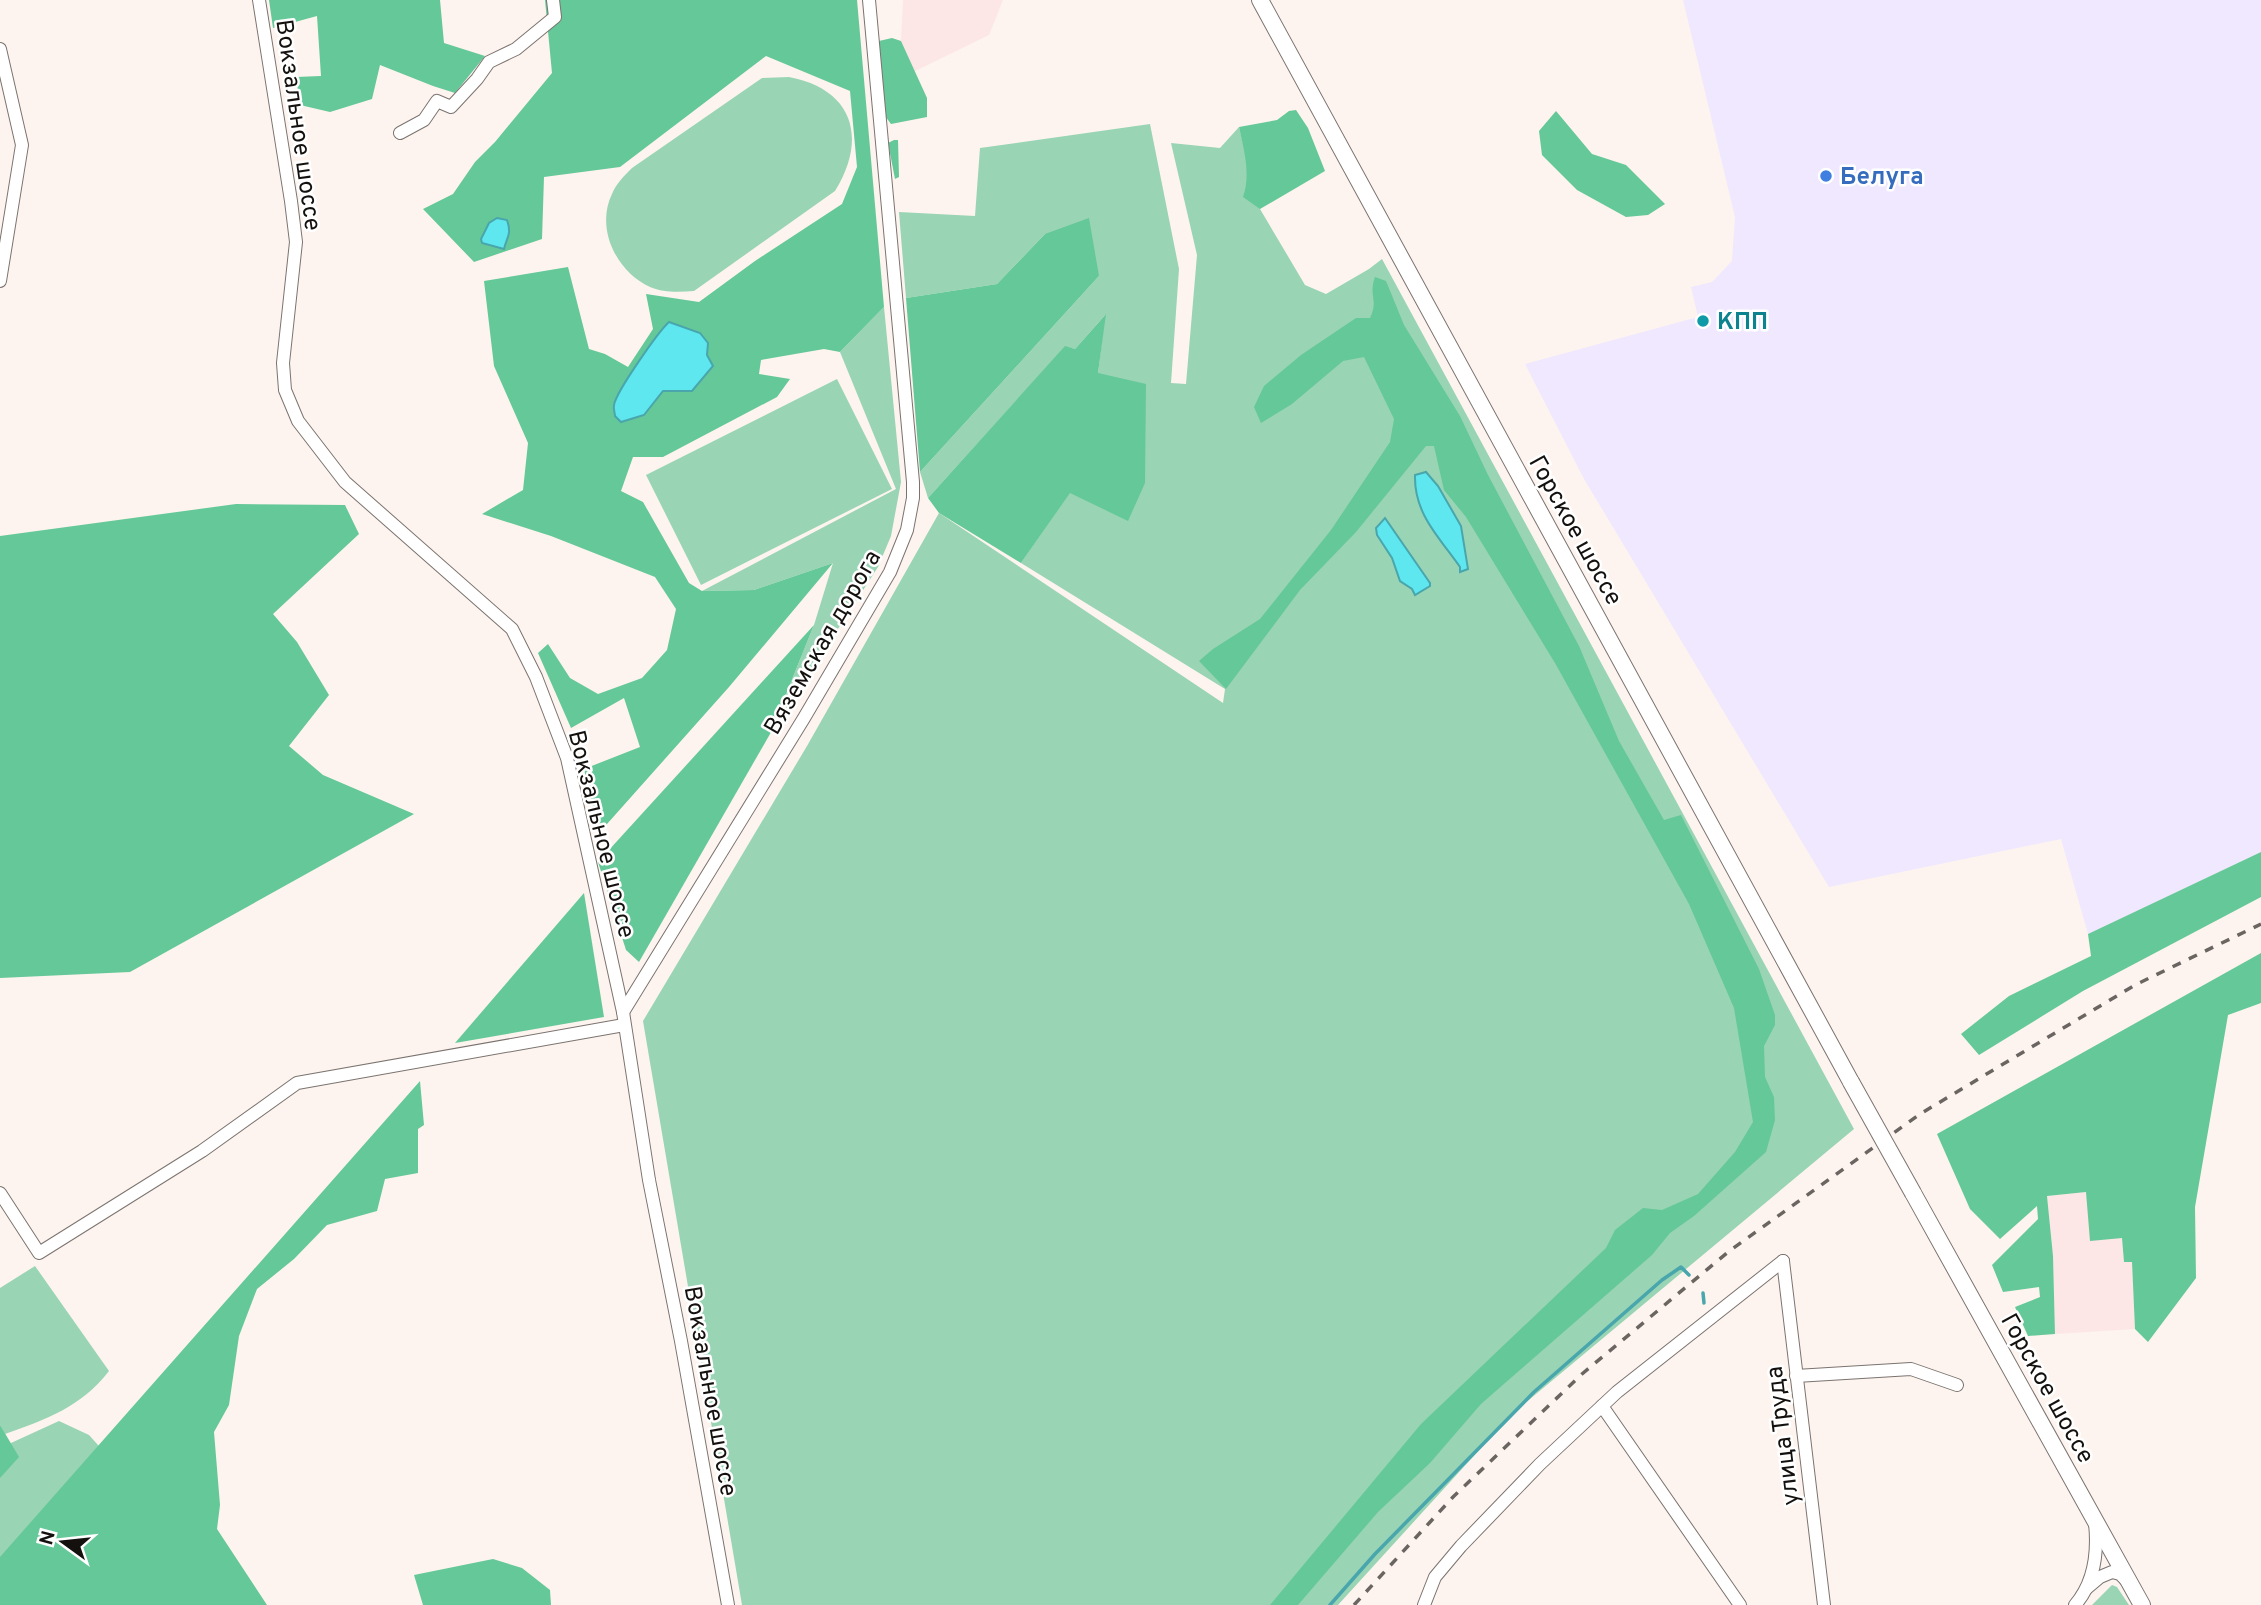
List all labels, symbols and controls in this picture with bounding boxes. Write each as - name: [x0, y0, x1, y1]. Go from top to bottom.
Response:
- street label: Вокзальное шоссе: [267, 18, 327, 233]
- place label: Белуга: [1840, 163, 1924, 193]
- marker: Белуга: [1818, 168, 1834, 184]
- place label: КПП: [1717, 308, 1768, 338]
- marker: КПП: [1695, 313, 1711, 329]
- street label: Горское шоссе: [1521, 451, 1628, 611]
- street label: Вяземская дорога: [759, 545, 889, 741]
- street label: Вокзальное шоссе: [560, 727, 640, 941]
- street label: Вокзальное шоссе: [676, 1284, 742, 1499]
- street label: Горское шоссе: [1993, 1309, 2100, 1469]
- street label: улица Труда: [1761, 1364, 1807, 1507]
- north arrow: [28, 1507, 98, 1577]
- text: N: [35, 1528, 62, 1548]

